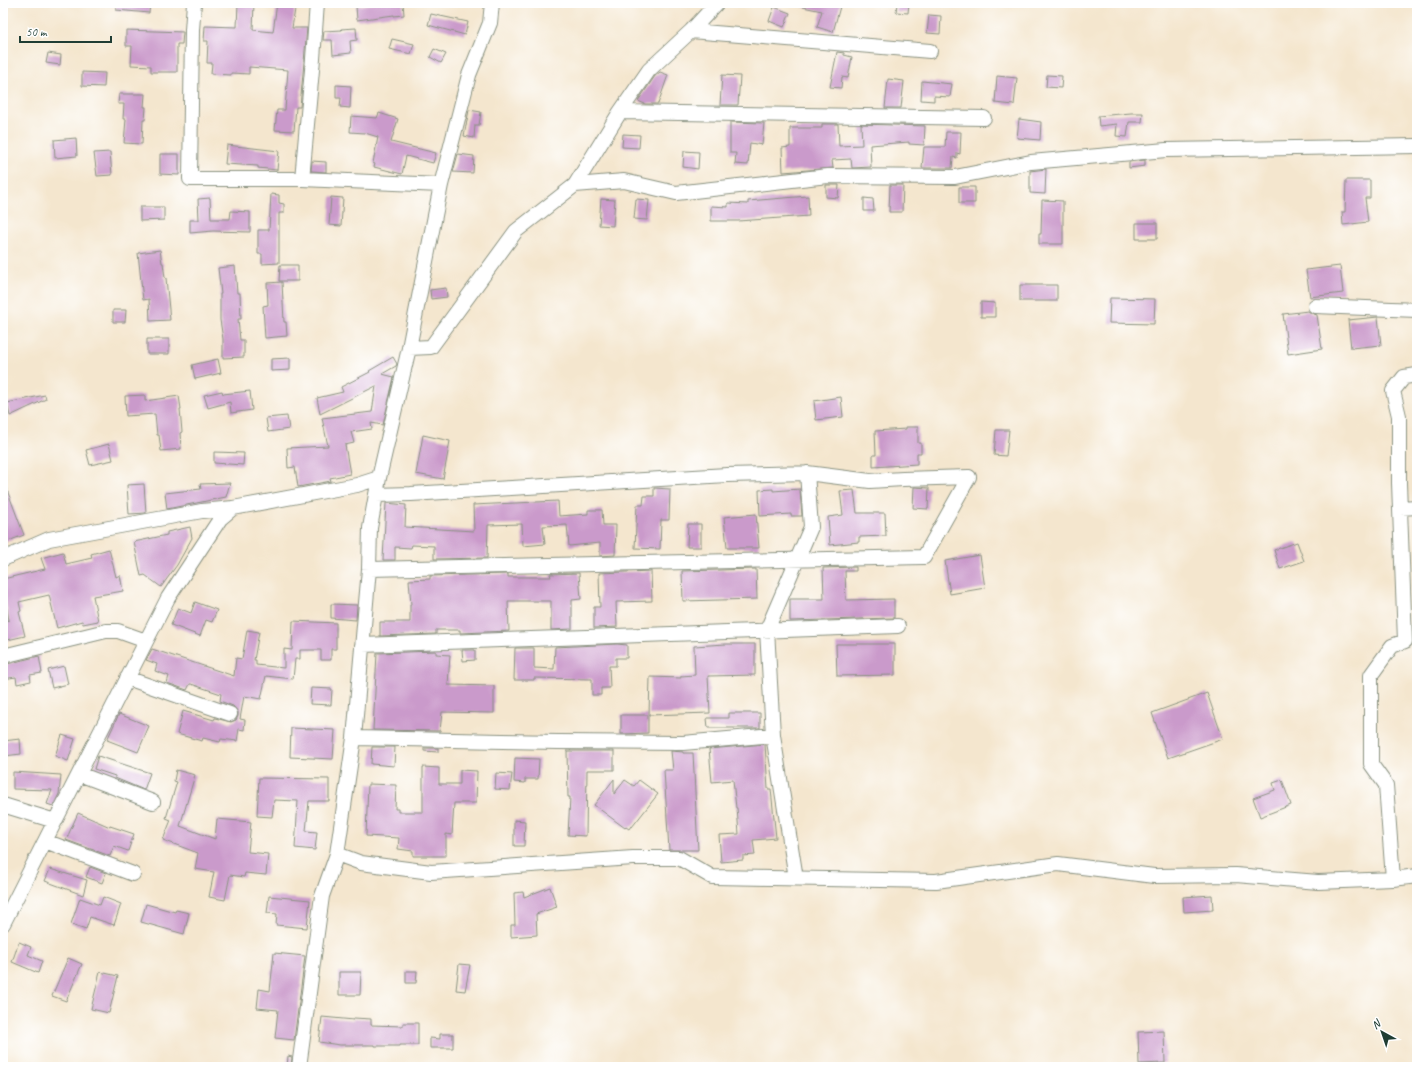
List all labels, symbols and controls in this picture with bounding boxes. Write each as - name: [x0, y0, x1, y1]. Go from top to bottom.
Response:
- scale bar: [20, 18, 111, 44]
- text: 50 m: [26, 24, 48, 40]
- north arrow: [1362, 1012, 1402, 1052]
- text: N: [1368, 1015, 1384, 1032]

